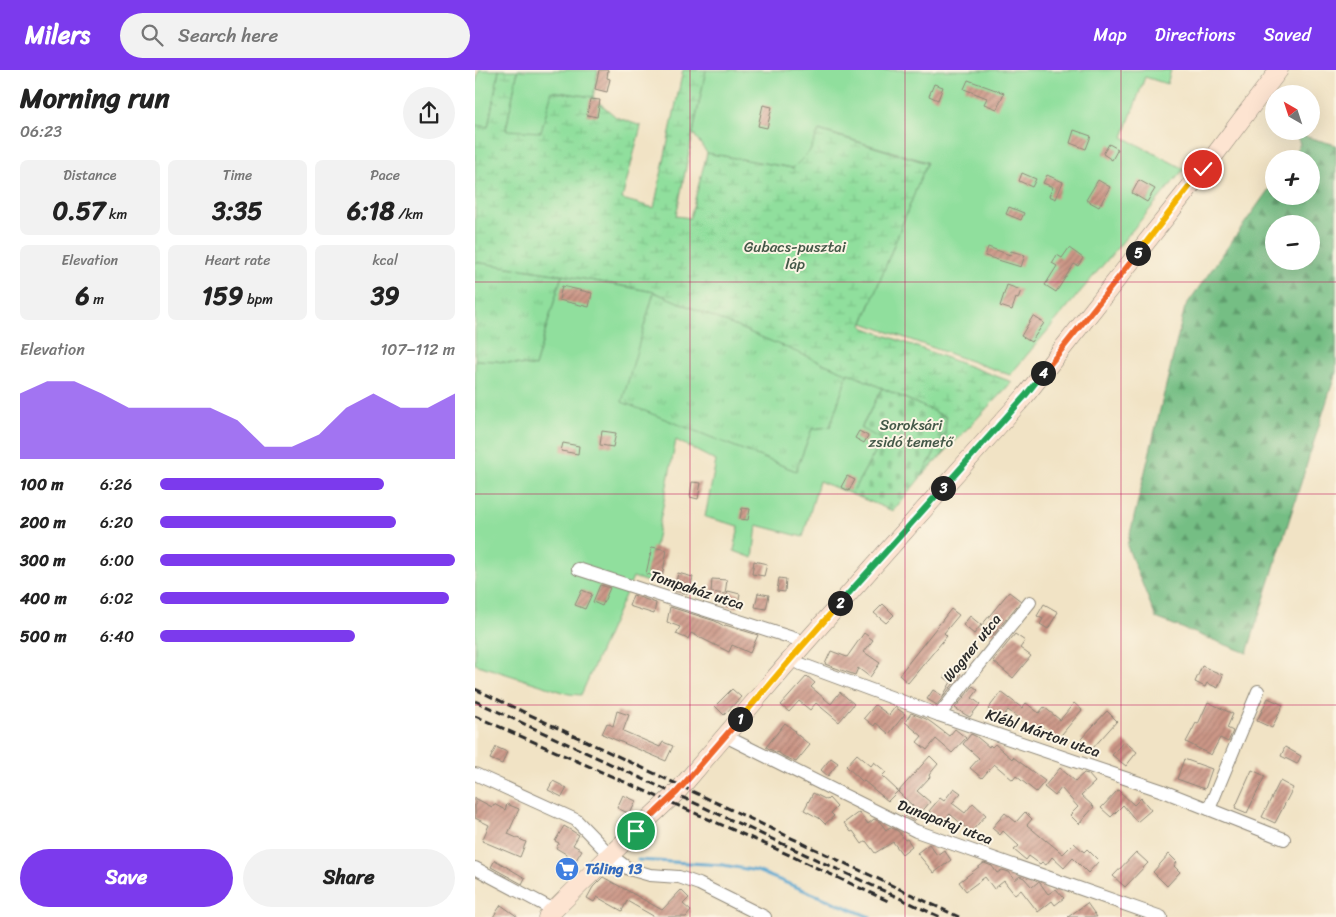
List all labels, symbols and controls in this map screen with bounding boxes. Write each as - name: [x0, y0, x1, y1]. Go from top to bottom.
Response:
- search box: [120, 13, 470, 58]
- text: Milers: [25, 14, 90, 56]
- text: Search here: [178, 19, 278, 52]
- text: Map: [1094, 19, 1127, 51]
- text: Directions: [1155, 19, 1236, 51]
- text: Saved: [1264, 19, 1311, 51]
- icon: search: [138, 21, 166, 49]
- text: Morning run: [20, 73, 170, 122]
- north arrow: [1265, 85, 1320, 140]
- map controls: [1265, 85, 1320, 270]
- button: share: [403, 87, 455, 139]
- text: 06:23: [20, 117, 62, 146]
- pin: [1182, 148, 1224, 190]
- button: +: [1265, 150, 1320, 205]
- icon: check: [1189, 155, 1217, 183]
- text: Distance: [63, 163, 116, 188]
- text: Time: [223, 163, 252, 188]
- text: Pace: [370, 163, 400, 188]
- text: 0.57: [52, 188, 105, 233]
- text: 3:35: [212, 188, 263, 233]
- text: 6:18: [347, 188, 395, 233]
- text: km: [105, 202, 127, 227]
- text: /km: [395, 202, 423, 227]
- button: −: [1265, 215, 1320, 270]
- park label: Gubacs-pusztai láp: [744, 234, 847, 277]
- pin: 5: [1125, 240, 1151, 266]
- text: 5: [1134, 241, 1143, 266]
- text: Elevation: [61, 248, 118, 273]
- text: Heart rate: [205, 248, 270, 273]
- text: kcal: [372, 248, 398, 273]
- text: 6: [76, 273, 90, 318]
- text: 159: [202, 273, 243, 318]
- text: 39: [371, 273, 400, 318]
- text: m: [90, 287, 104, 312]
- text: bpm: [243, 287, 273, 312]
- text: Elevation: [20, 335, 85, 364]
- text: 107–112 m: [380, 335, 455, 364]
- pin: 4: [1031, 360, 1055, 386]
- text: 4: [1039, 361, 1048, 386]
- park label: Soroksári zsidó temető: [868, 412, 955, 455]
- text: 100 m: [20, 470, 64, 499]
- text: 6:26: [100, 470, 132, 499]
- pin: 3: [931, 476, 955, 500]
- text: 3: [940, 476, 947, 501]
- text: 200 m: [20, 508, 66, 537]
- text: 6:20: [100, 508, 133, 537]
- text: 300 m: [20, 546, 65, 575]
- text: 6:00: [100, 546, 134, 575]
- street label: Tompaház utca: [647, 563, 748, 618]
- text: 400 m: [20, 584, 67, 613]
- text: 6:02: [100, 584, 133, 613]
- pin: 2: [827, 590, 853, 616]
- text: 2: [836, 591, 845, 616]
- street label: Wagner utca: [936, 608, 1008, 688]
- text: 500 m: [20, 622, 66, 651]
- text: 6:40: [100, 622, 134, 651]
- street label: Klébl Márton utca: [982, 701, 1104, 765]
- pin: 1: [727, 706, 753, 732]
- text: 1: [737, 707, 744, 732]
- street label: Dunapataj utca: [894, 792, 997, 852]
- pin: [615, 810, 657, 852]
- icon: arrive: [622, 817, 650, 845]
- button: Save: [20, 849, 233, 907]
- button: Share: [243, 849, 455, 907]
- supermarket icon: Táling 13: [554, 856, 580, 882]
- place label: Táling 13: [585, 856, 643, 882]

